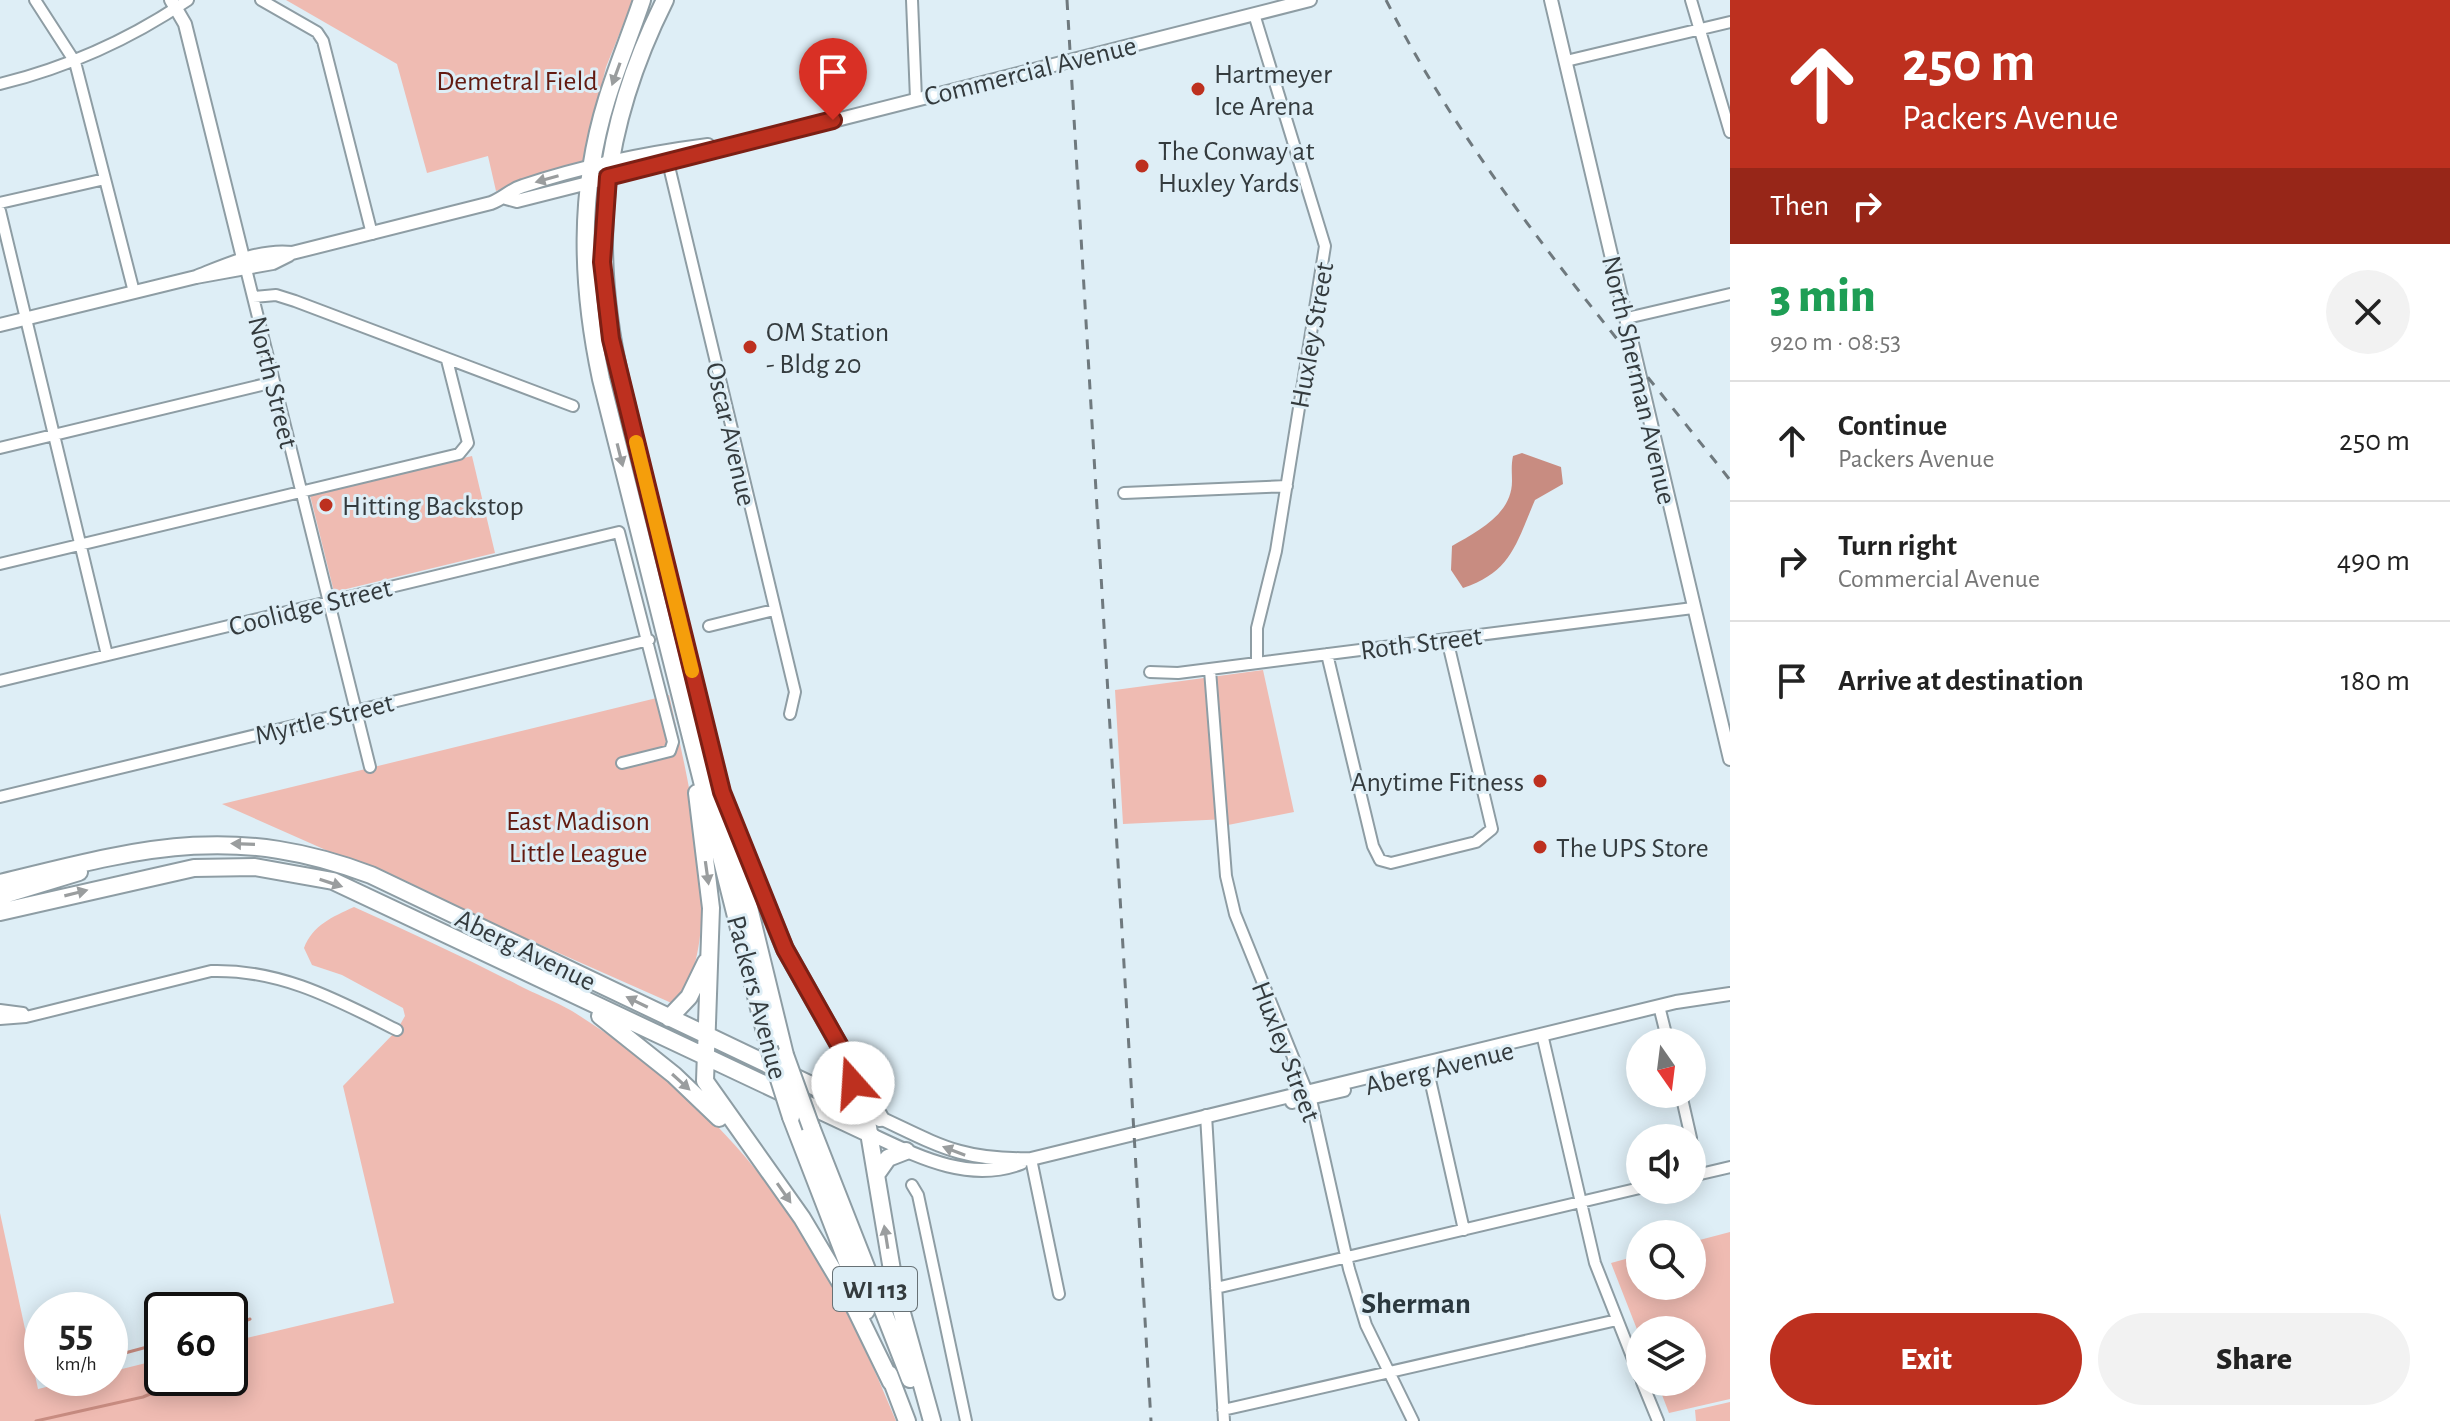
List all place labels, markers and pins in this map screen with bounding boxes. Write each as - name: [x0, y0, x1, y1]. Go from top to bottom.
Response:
- pin: [799, 38, 867, 120]
- place label: Hartmeyer Ice Arena: [1214, 61, 1332, 121]
- marker: Hartmeyer Ice Arena: [1189, 80, 1207, 98]
- place label: The Conway at Huxley Yards: [1158, 138, 1314, 198]
- marker: The Conway at Huxley Yards: [1133, 157, 1151, 175]
- place label: OM Station - Bldg 20: [766, 319, 889, 379]
- marker: OM Station - Bldg 20: [741, 338, 759, 356]
- place label: Hitting Backstop: [342, 493, 524, 521]
- marker: Hitting Backstop: [317, 496, 335, 514]
- place label: Anytime Fitness: [1351, 769, 1524, 797]
- marker: Anytime Fitness: [1531, 772, 1549, 790]
- place label: The UPS Store: [1556, 835, 1709, 863]
- marker: The UPS Store: [1531, 838, 1549, 856]

